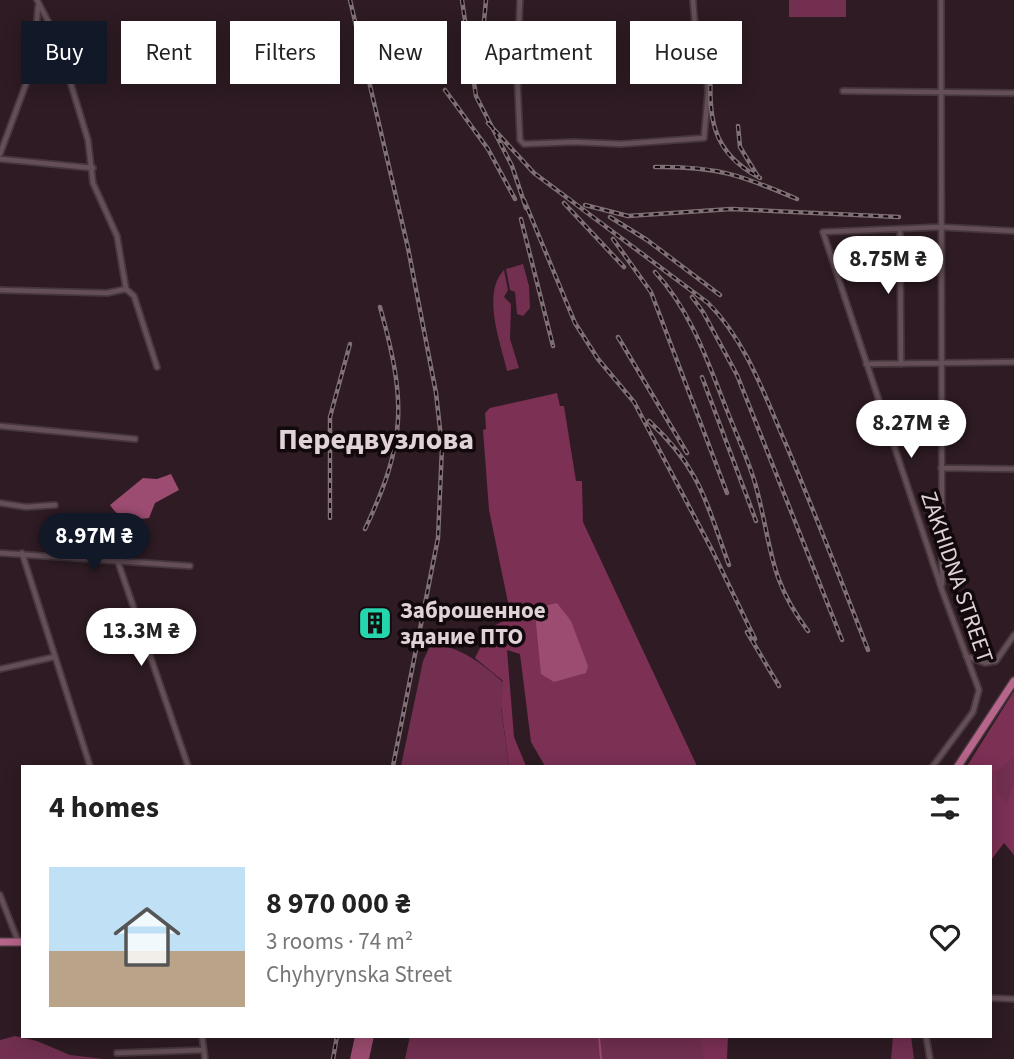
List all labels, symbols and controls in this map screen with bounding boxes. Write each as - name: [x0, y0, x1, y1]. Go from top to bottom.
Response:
- chip: Buy: [21, 21, 107, 84]
- chip: Rent: [121, 21, 216, 84]
- chip: Filters: [230, 21, 340, 84]
- chip: New: [354, 21, 447, 84]
- chip: Apartment: [461, 21, 616, 84]
- chip: House: [630, 21, 742, 84]
- pin: 8.75M ₴: [823, 236, 953, 296]
- text: 8.75M ₴: [849, 242, 927, 275]
- pin: 8.27M ₴: [846, 400, 976, 460]
- text: 8.27M ₴: [872, 406, 950, 439]
- district label: Передвузлова: [278, 418, 474, 461]
- street label: ZAKHIDNA STREET: [912, 487, 1002, 667]
- pin: 8.97M ₴: [29, 514, 159, 573]
- text: 8.97M ₴: [55, 519, 133, 552]
- place label: Заброшенное здание ПТО: [400, 594, 546, 653]
- building icon: Заброшенное здание ПТО: [356, 604, 394, 642]
- pin: 13.3M ₴: [76, 608, 206, 668]
- text: 13.3M ₴: [102, 614, 180, 647]
- text: 4 homes: [49, 786, 159, 829]
- icon: filters: [926, 788, 964, 826]
- text: 8 970 000 ₴: [266, 882, 411, 925]
- icon: home: [105, 895, 189, 979]
- icon: heart: [926, 918, 964, 956]
- text: 3 rooms · 74 m²: [266, 925, 413, 958]
- text: Chyhyrynska Street: [266, 958, 452, 991]

